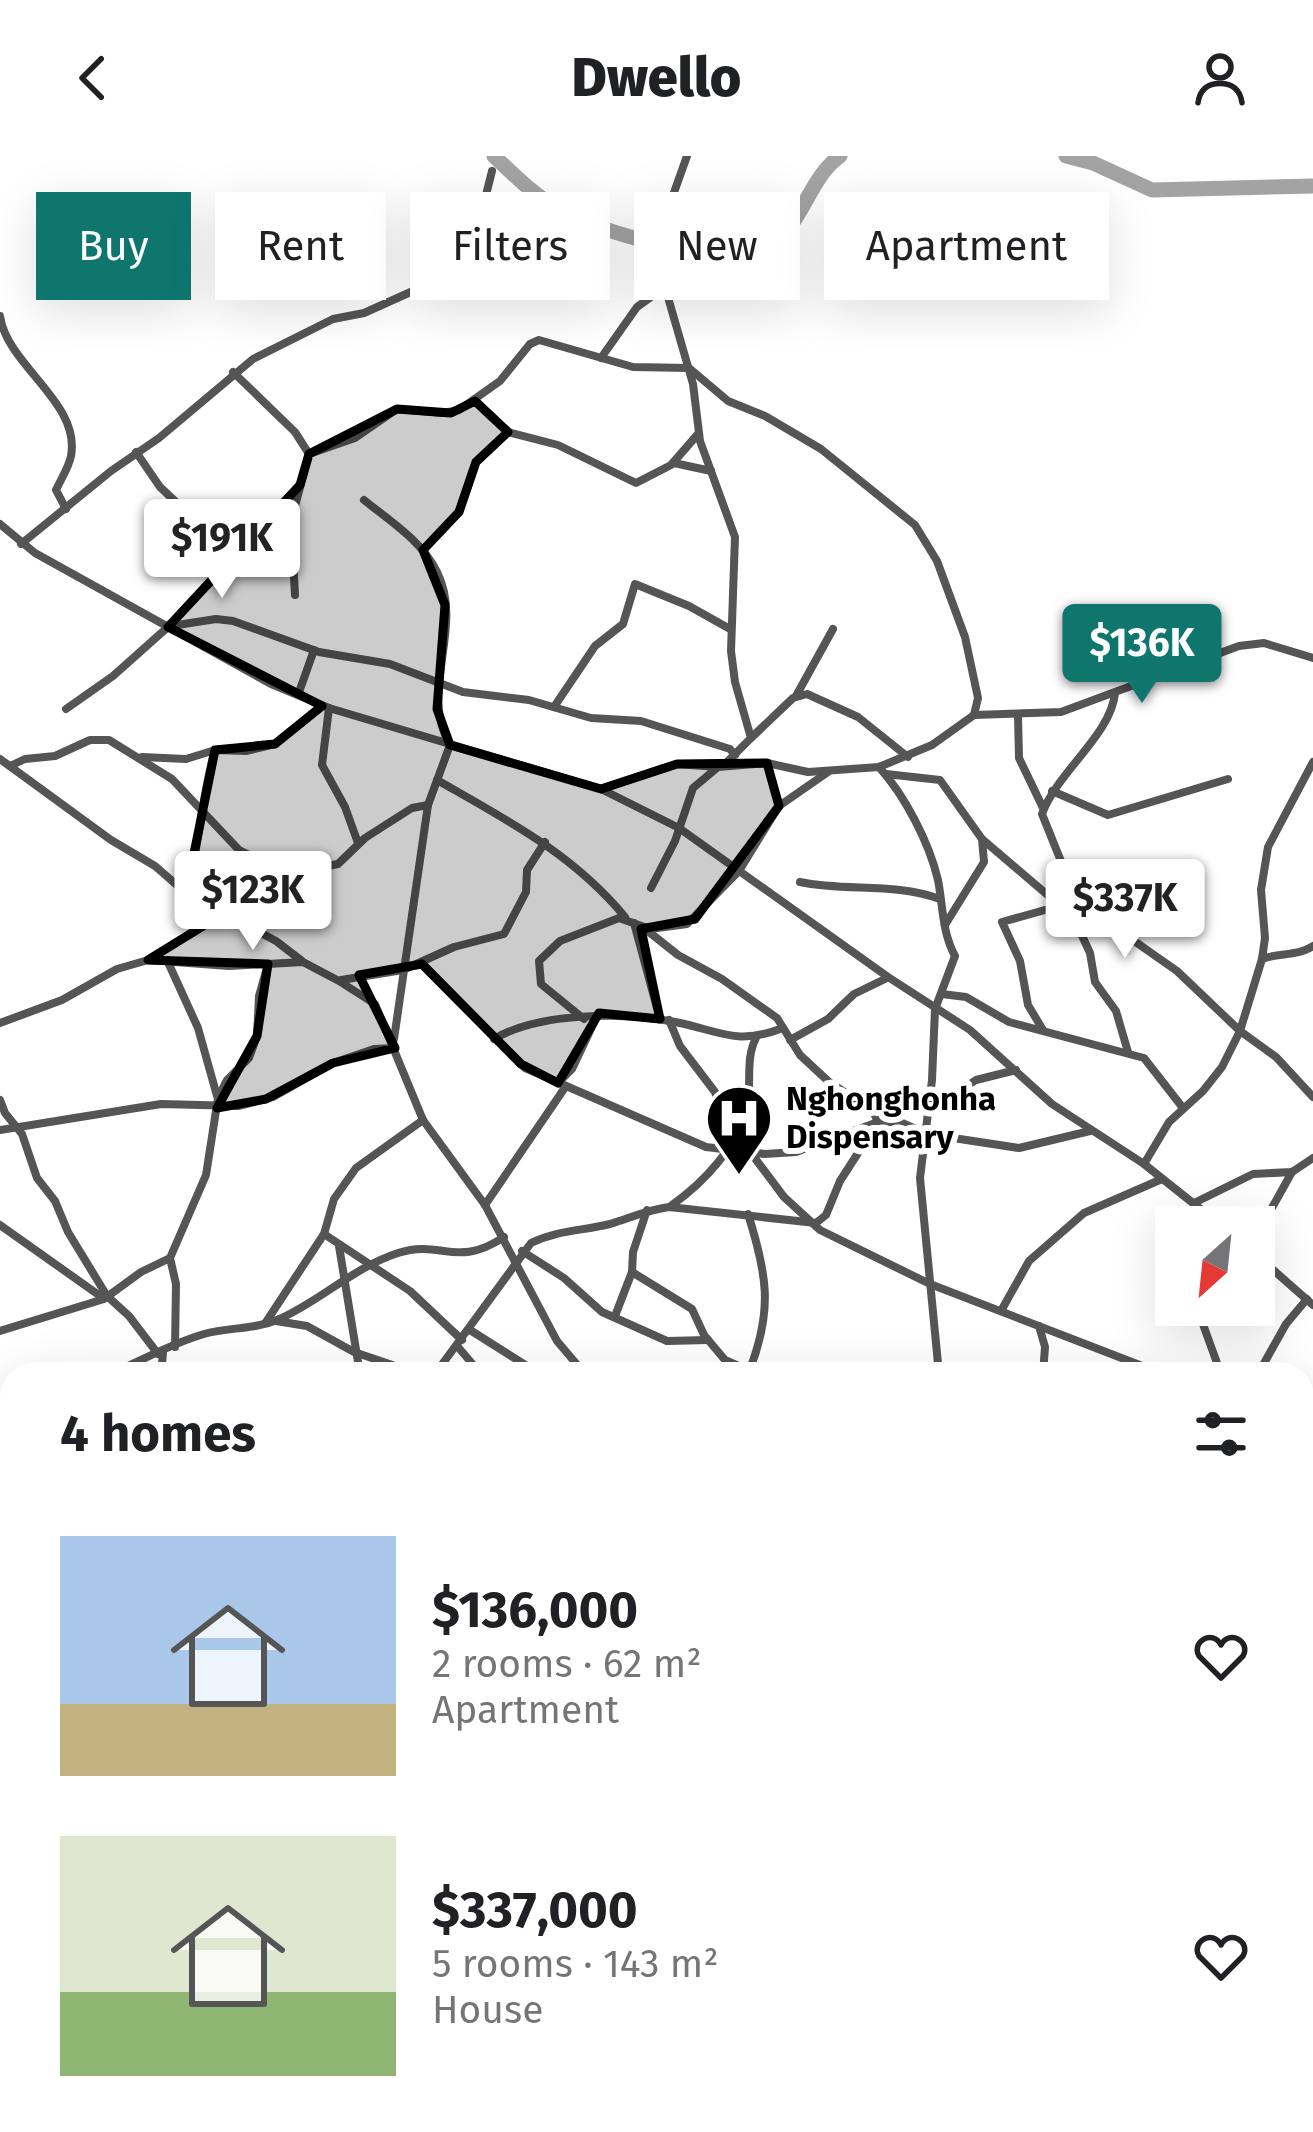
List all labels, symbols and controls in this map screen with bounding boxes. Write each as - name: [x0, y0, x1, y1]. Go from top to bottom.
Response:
- icon: back: [60, 45, 126, 111]
- icon: person: [1187, 45, 1253, 111]
- text: Dwello: [572, 46, 741, 110]
- chip: Buy: [36, 192, 191, 300]
- chip: Rent: [215, 192, 386, 300]
- chip: Filters: [410, 192, 610, 300]
- chip: New: [634, 192, 800, 300]
- chip: Apartment: [824, 192, 1109, 300]
- pin: $191K: [138, 499, 306, 601]
- text: $191K: [171, 515, 273, 561]
- pin: $136K: [1058, 604, 1226, 706]
- text: $136K: [1089, 620, 1195, 666]
- pin: $123K: [169, 851, 337, 953]
- pin: $337K: [1041, 859, 1209, 961]
- text: $123K: [201, 867, 305, 913]
- text: $337K: [1073, 875, 1177, 921]
- place label: Nghonghonha Dispensary: [786, 1079, 996, 1157]
- hospital icon: Nghonghonha Dispensary: [704, 1083, 774, 1177]
- north arrow: [1155, 1206, 1275, 1326]
- map controls: [1155, 1206, 1275, 1326]
- icon: filters: [1188, 1401, 1254, 1467]
- text: 4 homes: [60, 1403, 256, 1465]
- text: $136,000: [432, 1579, 638, 1641]
- icon: home: [156, 1584, 300, 1728]
- icon: heart: [1188, 1623, 1254, 1689]
- text: 2 rooms · 62 m²: [432, 1641, 702, 1687]
- text: Apartment: [432, 1687, 619, 1733]
- text: $337,000: [432, 1879, 638, 1941]
- icon: home: [156, 1884, 300, 2028]
- icon: heart: [1188, 1923, 1254, 1989]
- text: 5 rooms · 143 m²: [432, 1941, 719, 1987]
- text: House: [432, 1987, 543, 2033]

